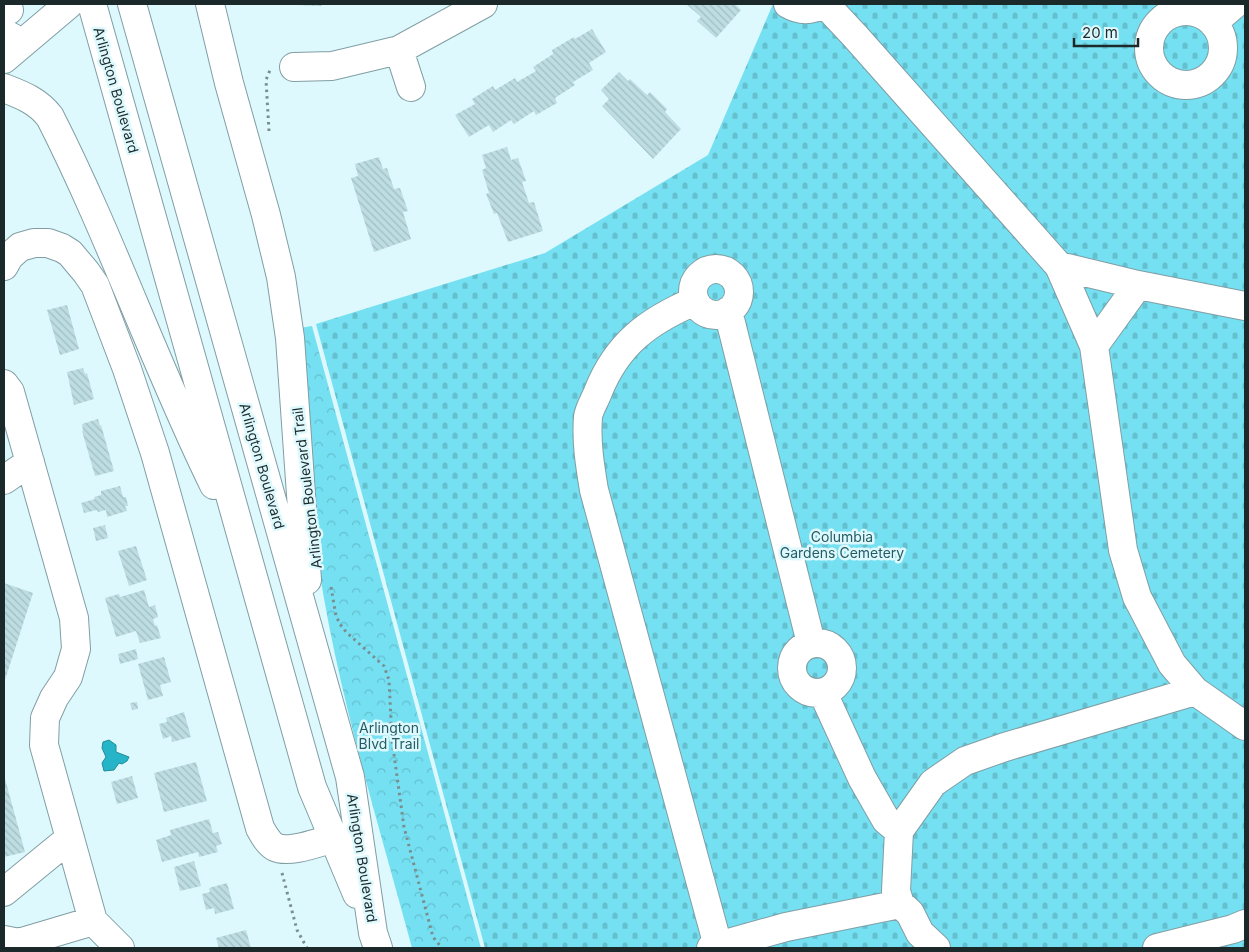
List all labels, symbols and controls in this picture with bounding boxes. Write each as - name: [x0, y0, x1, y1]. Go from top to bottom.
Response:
- scale bar: [1074, 15, 1138, 47]
- text: 20 m: [1082, 23, 1118, 42]
- street label: Arlington Boulevard: [90, 25, 143, 155]
- street label: Arlington Boulevard: [236, 401, 289, 531]
- street label: Arlington Boulevard Trail: [288, 406, 325, 570]
- park label: Columbia Gardens Cemetery: [780, 528, 904, 561]
- park label: Arlington Blvd Trail: [359, 719, 419, 752]
- street label: Arlington Boulevard: [344, 792, 381, 924]

